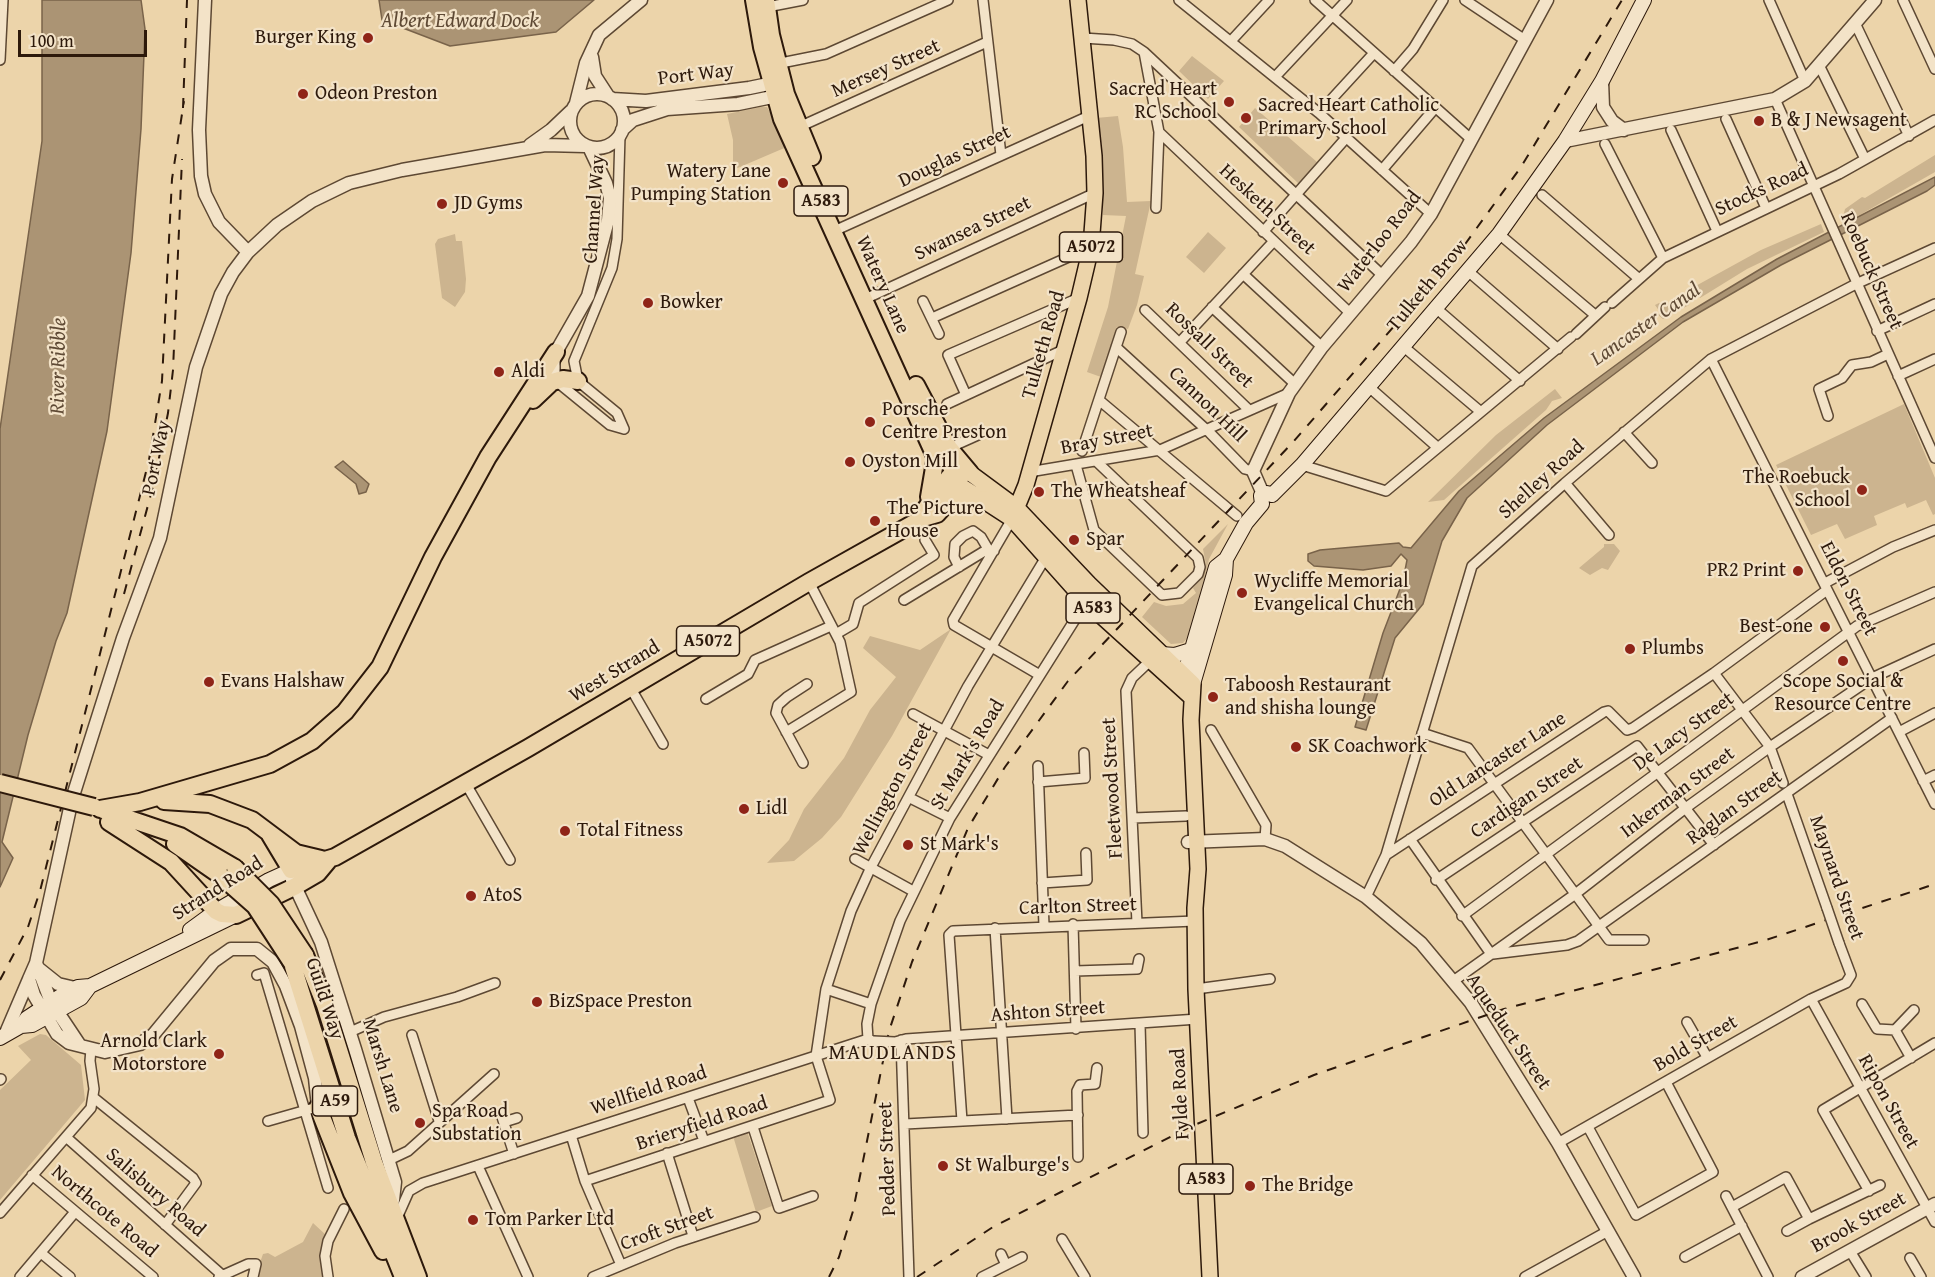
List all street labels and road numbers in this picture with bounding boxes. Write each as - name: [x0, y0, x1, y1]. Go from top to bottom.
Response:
- street label: Mersey Street: [828, 34, 944, 104]
- street label: Port Way: [657, 58, 735, 92]
- street label: Douglas Street: [895, 121, 1015, 193]
- street label: Channel Way: [579, 154, 611, 264]
- street label: Stocks Road: [1712, 158, 1812, 222]
- street label: Hesketh Street: [1214, 159, 1320, 261]
- road number: A583: [794, 186, 848, 216]
- street label: Waterloo Road: [1333, 186, 1427, 298]
- street label: Swansea Street: [911, 191, 1035, 267]
- street label: Roebuck Street: [1834, 209, 1908, 333]
- street label: Watery Lane: [850, 232, 914, 338]
- road number: A5072: [1060, 232, 1122, 262]
- street label: Tulketh Brow: [1383, 235, 1473, 337]
- street label: Tulketh Road: [1017, 288, 1071, 402]
- street label: Rossall Street: [1160, 298, 1258, 394]
- street label: Cannon Hill: [1163, 362, 1251, 448]
- street label: Port Way: [137, 418, 177, 498]
- street label: Bray Street: [1059, 419, 1155, 461]
- street label: Shelley Road: [1494, 435, 1590, 525]
- street label: Eldon Street: [1814, 538, 1882, 640]
- road number: A583: [1066, 593, 1120, 623]
- road number: A5072: [676, 626, 740, 656]
- street label: West Strand: [565, 636, 665, 708]
- street label: De Lacy Street: [1629, 687, 1739, 777]
- street label: St Mark's Road: [926, 695, 1010, 815]
- street label: Old Lancaster Lane: [1425, 707, 1571, 813]
- street label: Fleetwood Street: [1097, 717, 1129, 859]
- street label: Wellington Street: [848, 718, 938, 860]
- street label: Inkerman Street: [1616, 742, 1740, 844]
- street label: Cardigan Street: [1466, 752, 1588, 844]
- street label: Raglan Street: [1683, 765, 1787, 851]
- street label: Maynard Street: [1803, 813, 1869, 943]
- street label: Strand Road: [168, 852, 268, 926]
- street label: Carlton Street: [1019, 893, 1137, 921]
- street label: Guild Way: [300, 955, 348, 1043]
- street label: Aqueduct Street: [1460, 969, 1556, 1095]
- street label: Ashton Street: [990, 996, 1106, 1028]
- street label: Bold Street: [1650, 1010, 1742, 1078]
- street label: Marsh Lane: [356, 1016, 408, 1116]
- street label: Fylde Road: [1167, 1048, 1195, 1140]
- street label: Ripon Street: [1852, 1051, 1924, 1153]
- street label: Wellfield Road: [588, 1061, 710, 1121]
- road number: A59: [312, 1086, 358, 1116]
- street label: Brieryfield Road: [633, 1091, 771, 1157]
- street label: Pedder Street: [874, 1102, 902, 1216]
- street label: Salisbury Road: [100, 1143, 210, 1243]
- street label: Northcote Road: [46, 1161, 162, 1263]
- road number: A583: [1179, 1164, 1233, 1194]
- street label: Brook Street: [1807, 1187, 1911, 1259]
- street label: Croft Street: [617, 1201, 717, 1257]

